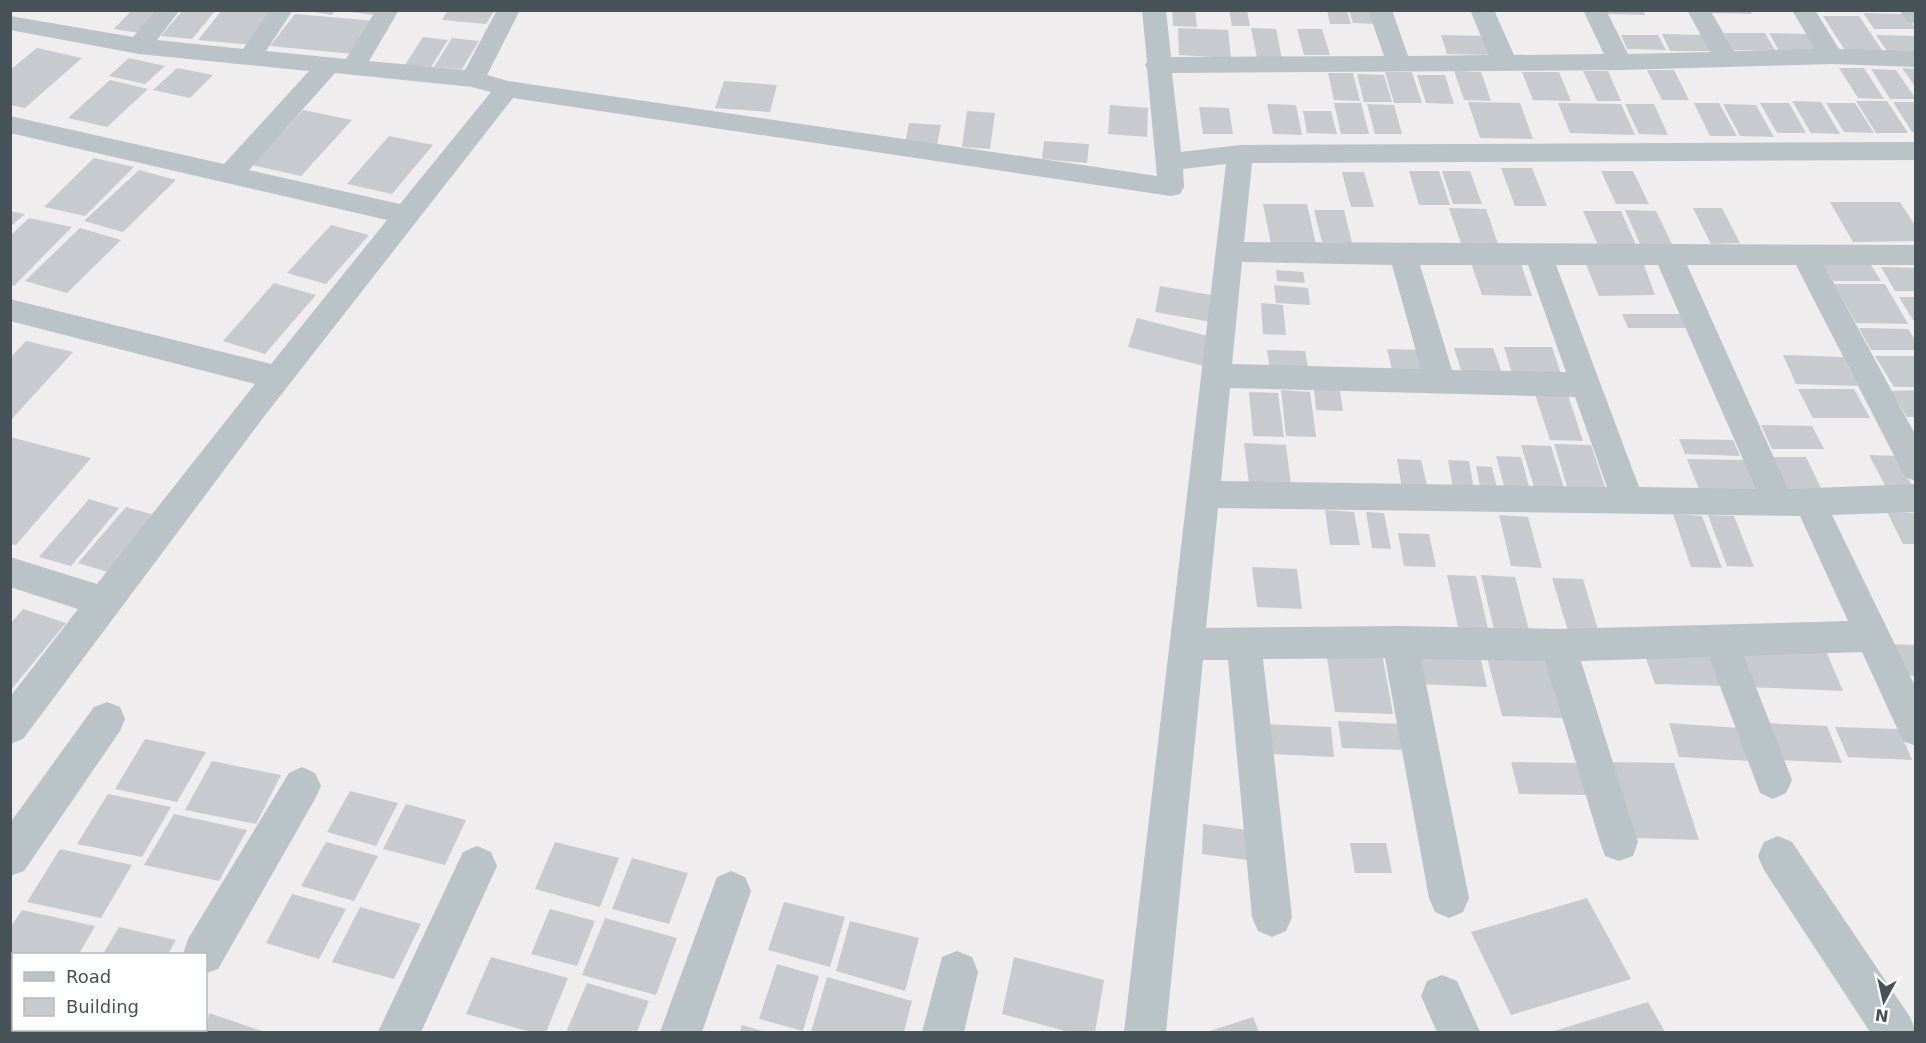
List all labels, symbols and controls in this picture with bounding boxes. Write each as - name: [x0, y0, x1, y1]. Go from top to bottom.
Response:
- legend: [12, 953, 207, 1031]
- text: Road: [66, 966, 111, 987]
- north arrow: [1854, 971, 1914, 1031]
- text: Building: [66, 996, 139, 1017]
- text: N: [1874, 1005, 1890, 1026]

